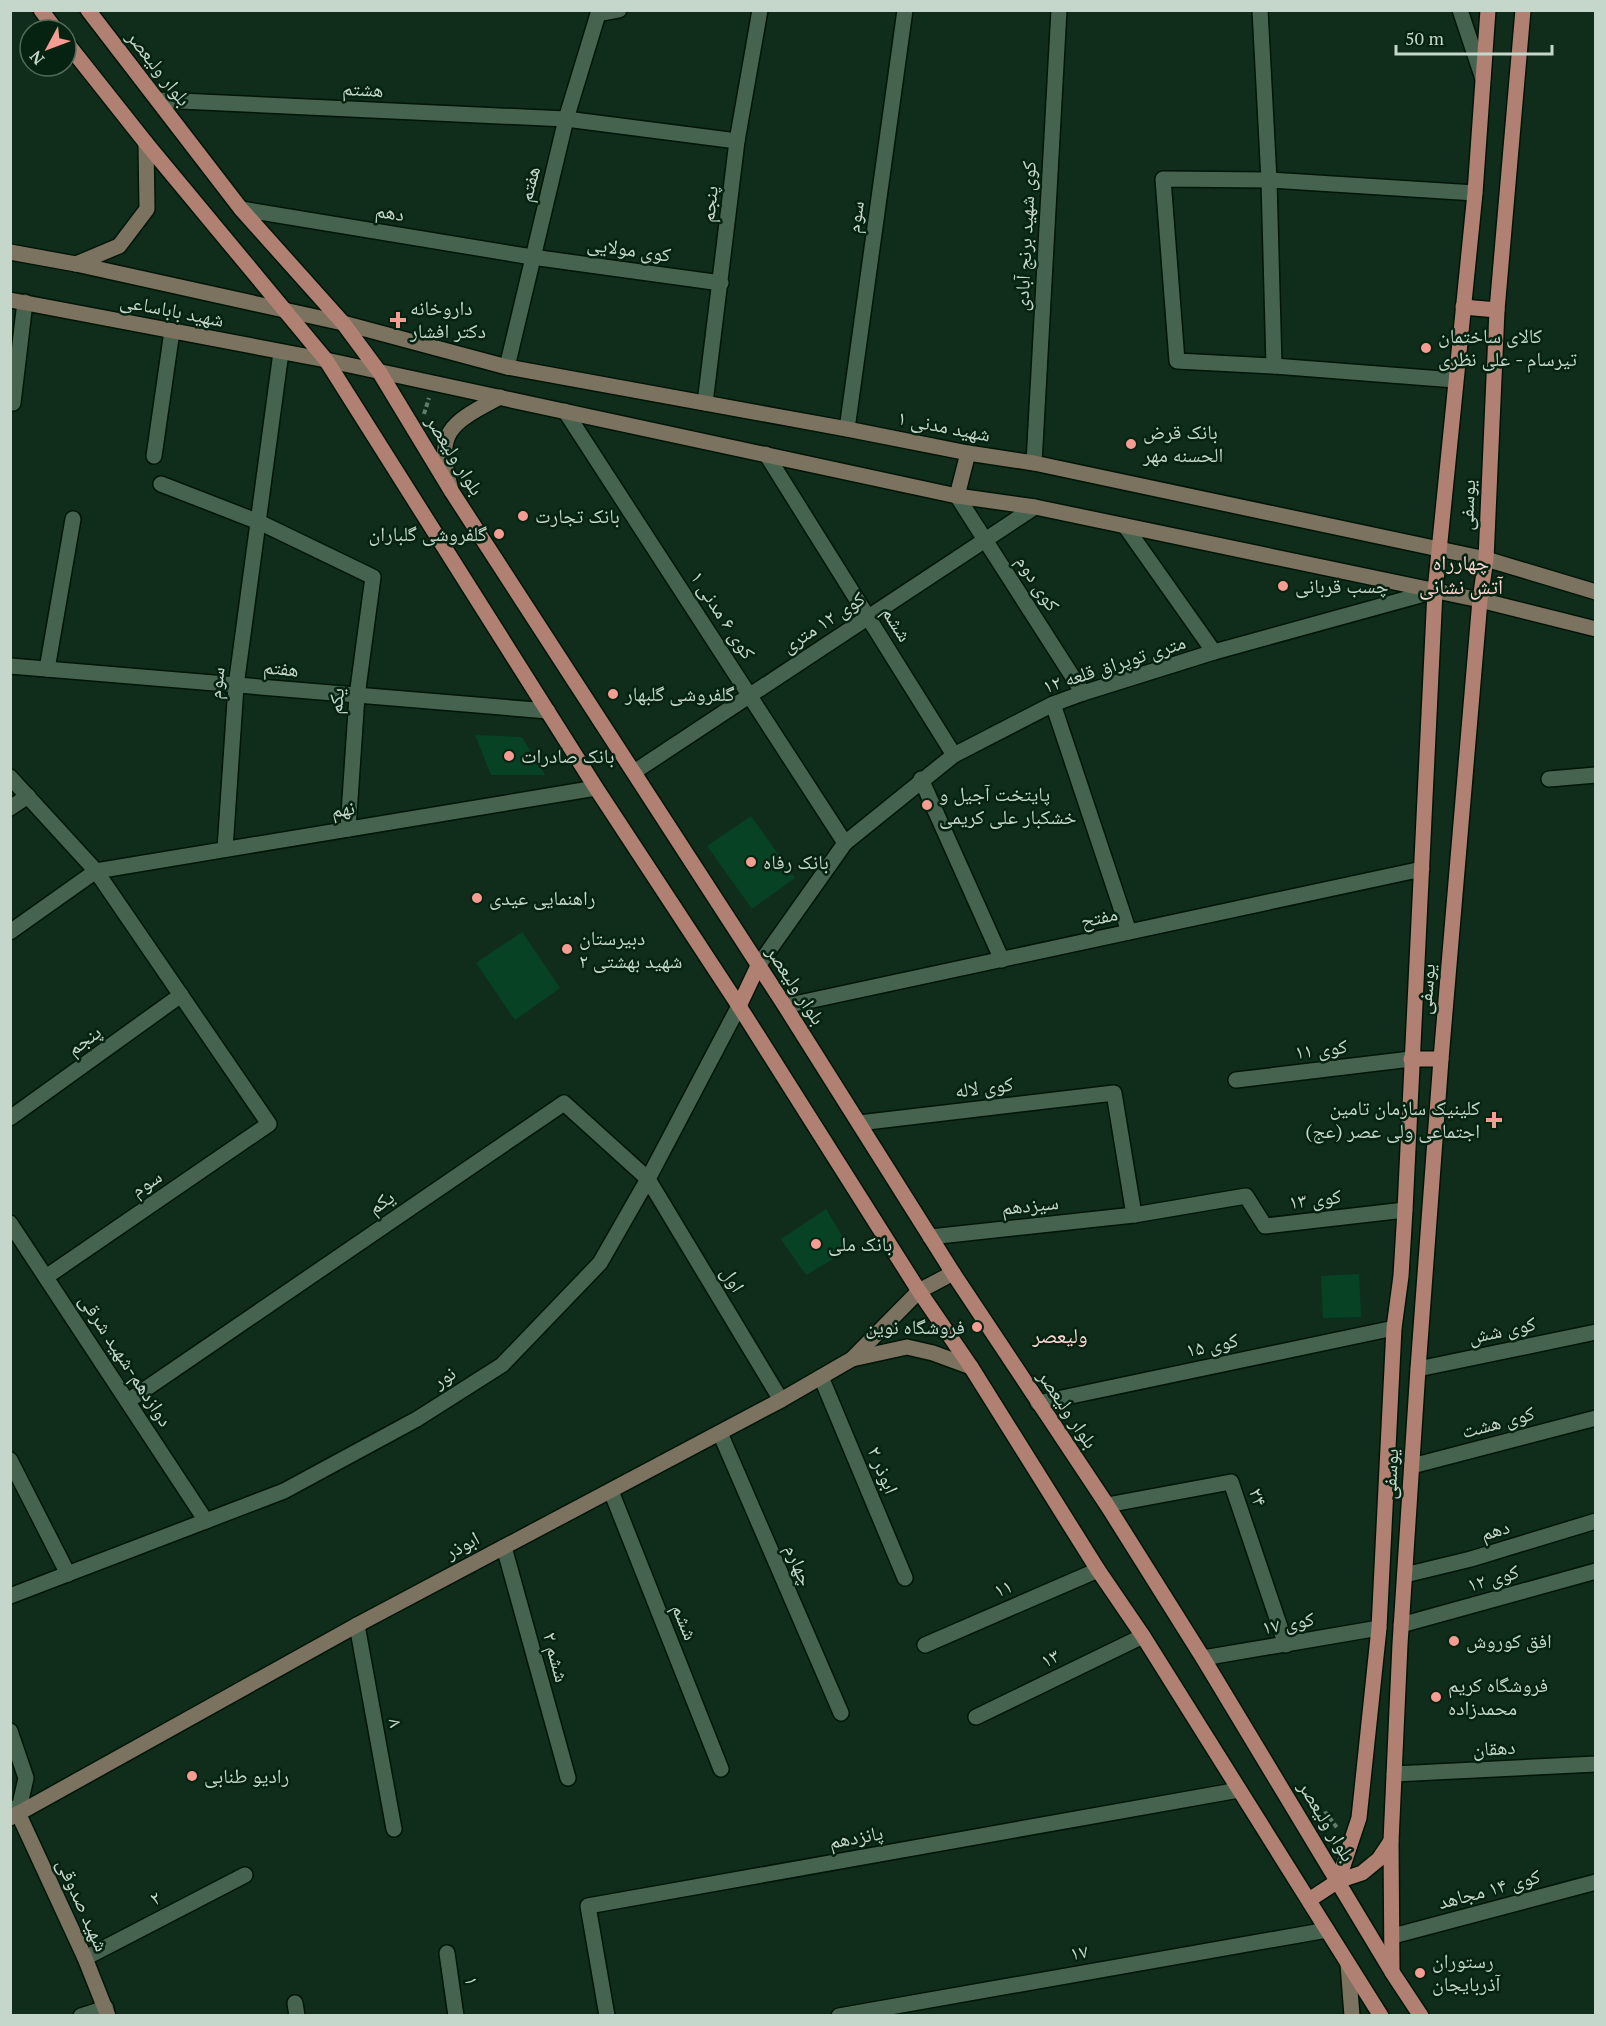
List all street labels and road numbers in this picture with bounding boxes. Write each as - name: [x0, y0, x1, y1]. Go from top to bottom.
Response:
- street label: بلوار ولیعصر: [120, 23, 198, 111]
- street label: هشتم: [342, 74, 384, 104]
- street label: کوی شهید برنج آبادی: [1007, 160, 1042, 312]
- street label: هفتم: [511, 163, 547, 205]
- street label: پنجم: [693, 184, 725, 224]
- street label: دهم: [373, 196, 407, 228]
- street label: سوم: [839, 199, 871, 235]
- street label: کوی مولایی: [585, 229, 673, 268]
- street label: شهید باباساعی: [118, 286, 226, 333]
- street label: شهید مدنی ۱: [895, 403, 993, 448]
- street label: بلوار ولیعصر: [420, 409, 491, 500]
- street label: یوسفی: [1452, 479, 1481, 531]
- street label: کوی دوم: [1009, 549, 1067, 617]
- street label: کوی ۶ مدنی ۱: [685, 565, 762, 664]
- street label: کوی ۱۲ متری: [776, 585, 870, 659]
- street label: ششم: [875, 601, 919, 647]
- street label: ۱۲ متری توپراق قلعه: [1039, 628, 1189, 699]
- street label: هفتم: [262, 652, 300, 684]
- street label: سوم: [200, 665, 232, 701]
- street label: یکم: [321, 687, 351, 715]
- street label: نهم: [329, 793, 357, 825]
- street label: مفتح: [1078, 899, 1120, 934]
- street label: بلوار ولیعصر: [760, 939, 832, 1030]
- street label: یوسفی: [1410, 962, 1441, 1015]
- street label: پنجم: [61, 1018, 107, 1062]
- street label: کوی ۱۱: [1293, 1032, 1349, 1065]
- street label: کوی لاله: [953, 1070, 1015, 1103]
- street label: سوم: [125, 1162, 167, 1204]
- street label: کوی ۱۳: [1287, 1182, 1343, 1215]
- street label: یکم: [362, 1183, 400, 1221]
- street label: سیزدهم: [1000, 1188, 1060, 1222]
- street label: اول: [715, 1261, 752, 1297]
- street label: دوازدهم-شهید شرقی: [73, 1288, 179, 1432]
- street label: کوی شش: [1466, 1309, 1538, 1350]
- street label: کوی ۱۵: [1183, 1326, 1241, 1363]
- street label: نور: [426, 1359, 461, 1395]
- street label: بلوار ولیعصر: [1032, 1363, 1105, 1454]
- street label: کوی هشت: [1458, 1399, 1537, 1444]
- street label: ۲ ابوذر: [861, 1442, 906, 1498]
- street label: یوسفی: [1375, 1448, 1404, 1500]
- street label: ۲۴: [1243, 1484, 1274, 1510]
- street label: دهم: [1477, 1512, 1513, 1548]
- street label: ابوذر: [439, 1524, 484, 1565]
- street label: چهارم: [778, 1540, 820, 1590]
- street label: کوی ۱۲: [1464, 1557, 1522, 1598]
- street label: ۱۱: [989, 1572, 1016, 1603]
- street label: ششم: [665, 1600, 705, 1644]
- street label: کوی ۱۷: [1260, 1605, 1316, 1640]
- street label: ششم ۲: [536, 1629, 576, 1685]
- street label: ۱۳: [1036, 1641, 1064, 1674]
- street label: ۸: [382, 1716, 411, 1730]
- street label: دهقان: [1472, 1733, 1516, 1762]
- street label: بلوار ولیعصر: [1292, 1774, 1362, 1866]
- street label: پانزدهم: [827, 1818, 885, 1856]
- street label: شهید صدوقی: [51, 1854, 116, 1956]
- street label: کوی ۱۴ مجاهد: [1435, 1862, 1543, 1915]
- street label: ۲: [145, 1883, 165, 1912]
- street label: ۱۷: [1068, 1937, 1090, 1966]
- street label: ۱: [459, 1975, 486, 1987]

